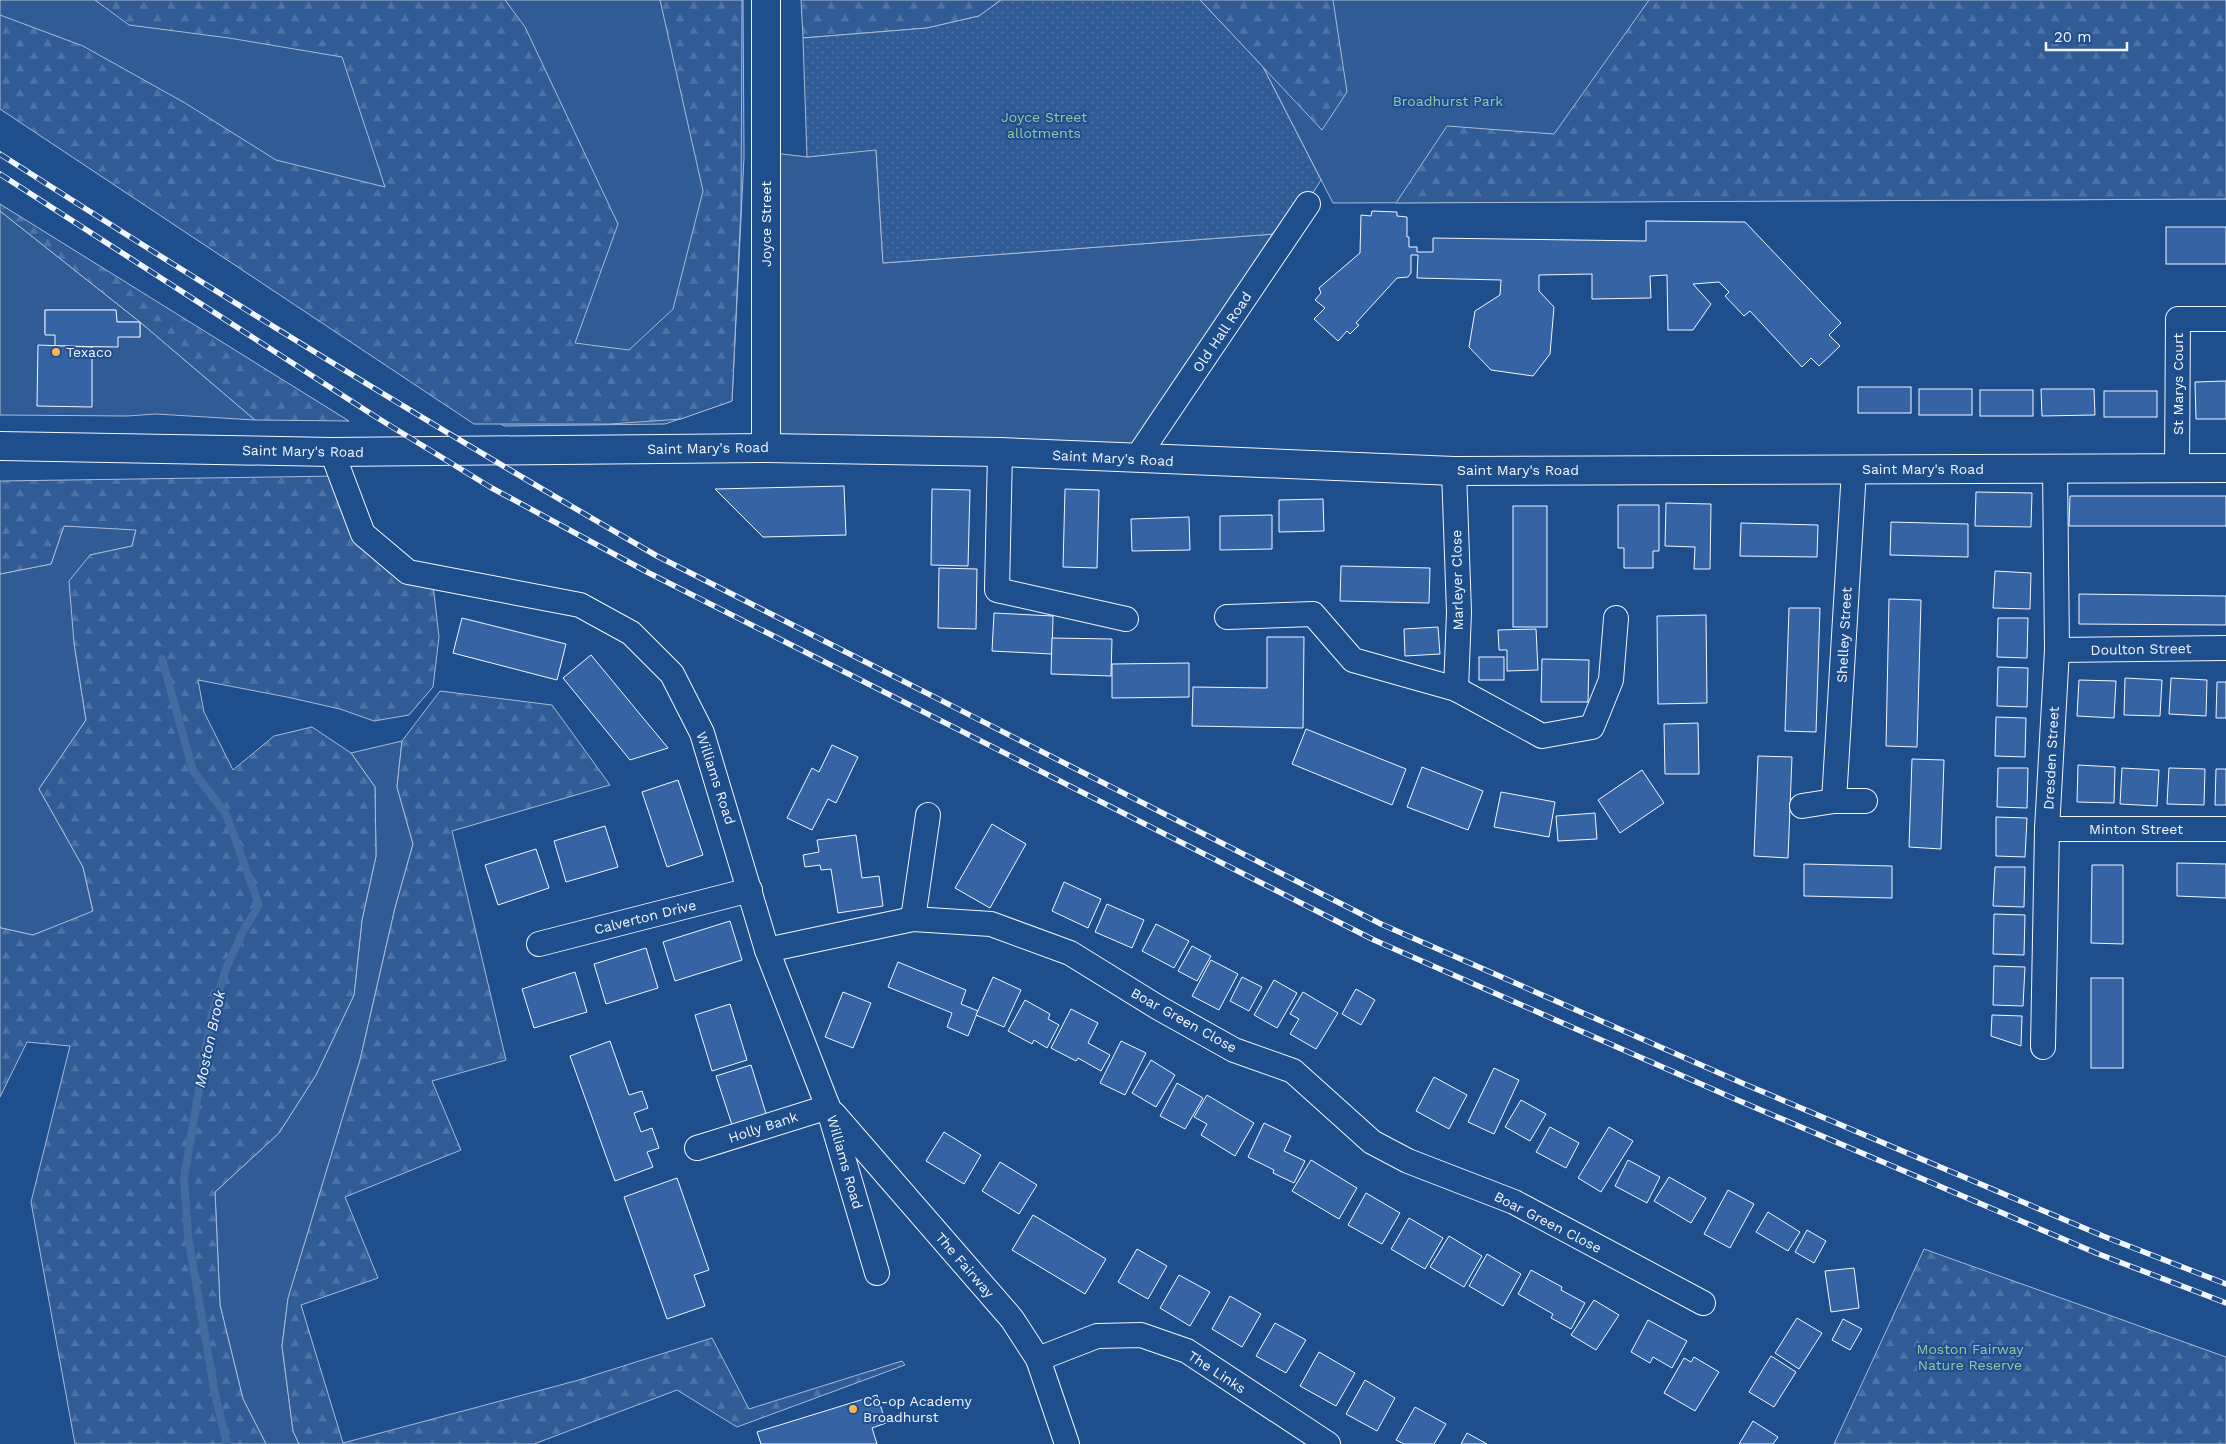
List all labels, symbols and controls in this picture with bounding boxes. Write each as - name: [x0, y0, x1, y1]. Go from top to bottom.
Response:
- scale bar: [2046, 20, 2127, 52]
- text: 20 m: [2054, 28, 2092, 46]
- park label: Broadhurst Park: [1393, 93, 1503, 109]
- park label: Joyce Street allotments: [1001, 109, 1087, 141]
- street label: Joyce Street: [758, 181, 774, 267]
- street label: Old Hall Road: [1189, 289, 1255, 375]
- street label: St Marys Court: [2170, 333, 2186, 435]
- place label: Texaco: [66, 344, 112, 360]
- marker: Texaco: [50, 346, 62, 358]
- street label: Saint Mary's Road: [647, 439, 769, 457]
- street label: Saint Mary's Road: [242, 442, 364, 460]
- street label: Saint Mary's Road: [1052, 447, 1174, 469]
- street label: Saint Mary's Road: [1862, 461, 1984, 477]
- street label: Saint Mary's Road: [1457, 462, 1579, 478]
- street label: Marleyer Close: [1448, 529, 1466, 631]
- street label: Shelley Street: [1834, 587, 1855, 683]
- street label: Doulton Street: [2090, 640, 2192, 658]
- street label: Dresden Street: [2040, 706, 2062, 810]
- street label: Williams Road: [693, 729, 739, 827]
- street label: Minton Street: [2089, 821, 2183, 837]
- street label: Calverton Drive: [592, 897, 698, 937]
- street label: Boar Green Close: [1128, 984, 1240, 1056]
- water label: Moston Brook: [191, 988, 229, 1089]
- street label: Holly Bank: [726, 1108, 800, 1146]
- street label: Williams Road: [824, 1113, 866, 1211]
- street label: Boar Green Close: [1492, 1188, 1604, 1256]
- street label: The Fairway: [932, 1229, 998, 1301]
- park label: Moston Fairway Nature Reserve: [1917, 1341, 2024, 1373]
- street label: The Links: [1185, 1347, 1249, 1397]
- place label: Co-op Academy Broadhurst: [863, 1393, 972, 1425]
- marker: Co-op Academy Broadhurst: [847, 1403, 859, 1415]

